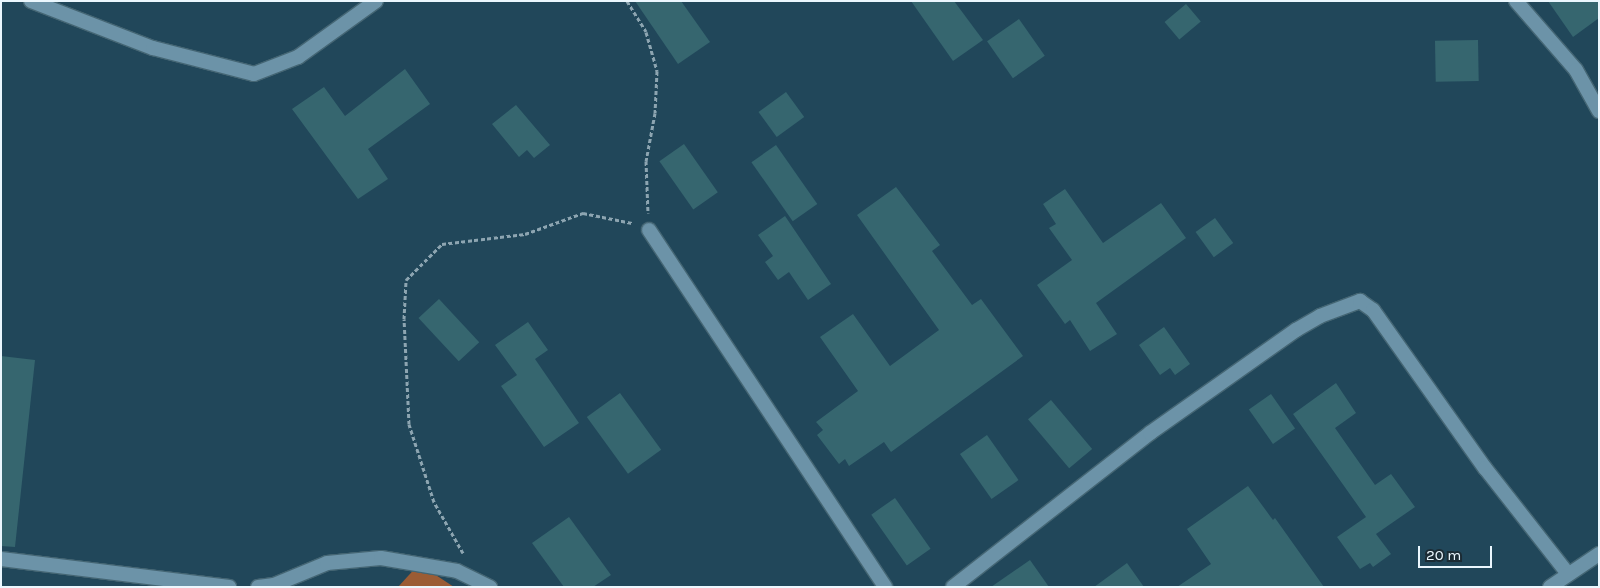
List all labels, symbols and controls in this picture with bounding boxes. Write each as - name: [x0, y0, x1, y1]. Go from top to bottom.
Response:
- scale bar: [1420, 536, 1494, 568]
- text: 20 m: [1426, 546, 1461, 564]

